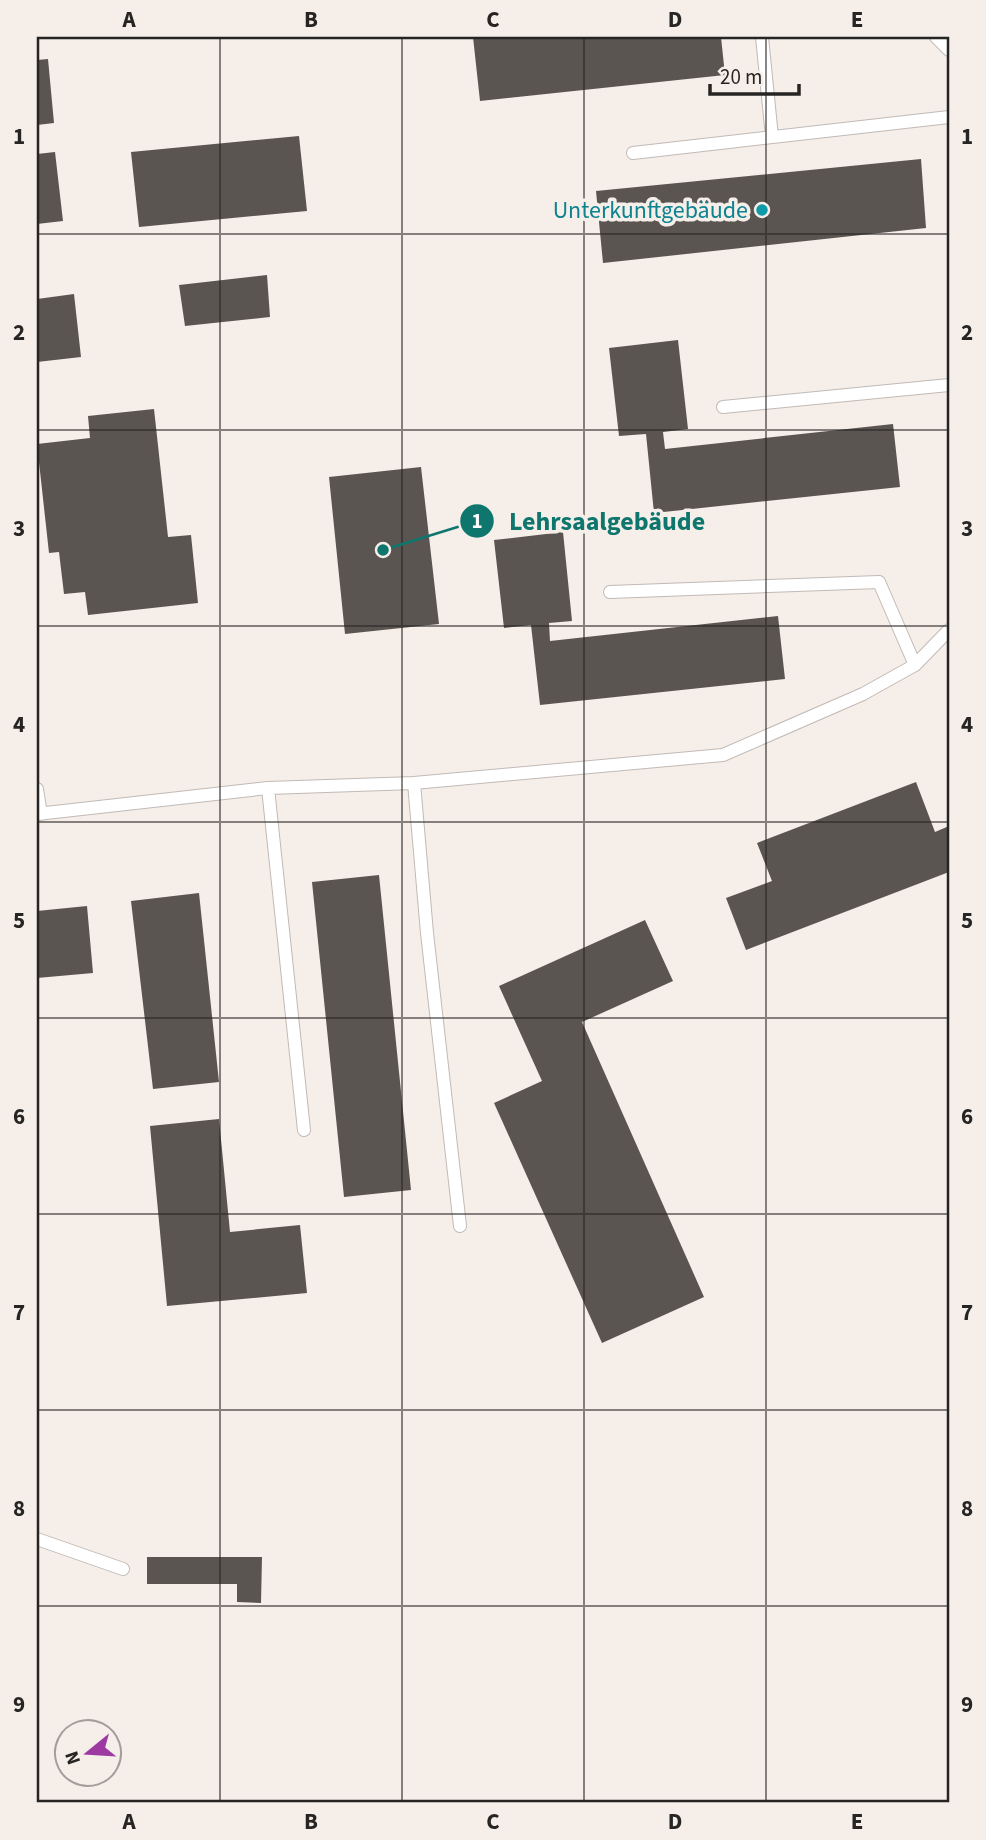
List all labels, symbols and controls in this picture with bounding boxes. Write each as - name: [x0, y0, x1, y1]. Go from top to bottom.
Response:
- text: A: [121, 3, 136, 36]
- text: B: [304, 3, 318, 36]
- text: C: [486, 3, 500, 36]
- text: D: [668, 3, 682, 36]
- text: E: [851, 3, 863, 36]
- scale bar: [710, 52, 799, 96]
- text: 20 m: [720, 62, 762, 92]
- text: 1: [13, 120, 25, 153]
- text: 1: [961, 120, 973, 153]
- place label: Unterkunftgebäude: [553, 193, 748, 228]
- marker: Unterkunftgebäude: [754, 202, 770, 218]
- text: 2: [13, 316, 25, 349]
- text: 2: [961, 316, 973, 349]
- callout: Lehrsaalgebäude: [459, 498, 719, 545]
- text: Lehrsaalgebäude: [509, 503, 705, 540]
- text: 1: [471, 506, 483, 536]
- text: 3: [13, 512, 25, 545]
- text: 3: [961, 512, 973, 545]
- text: 4: [13, 708, 25, 741]
- text: 4: [961, 708, 973, 741]
- text: 5: [13, 904, 25, 937]
- text: 5: [961, 904, 973, 937]
- text: 6: [13, 1100, 25, 1133]
- text: 6: [961, 1100, 973, 1133]
- text: 7: [13, 1296, 25, 1329]
- text: 7: [961, 1296, 973, 1329]
- text: 8: [13, 1492, 25, 1525]
- text: 8: [961, 1492, 973, 1525]
- text: 9: [13, 1688, 25, 1721]
- text: 9: [961, 1688, 973, 1721]
- north arrow: [52, 1717, 122, 1787]
- text: N: [58, 1748, 88, 1768]
- text: A: [121, 1805, 136, 1838]
- text: B: [304, 1805, 318, 1838]
- text: C: [486, 1805, 500, 1838]
- text: D: [668, 1805, 682, 1838]
- text: E: [851, 1805, 863, 1838]

